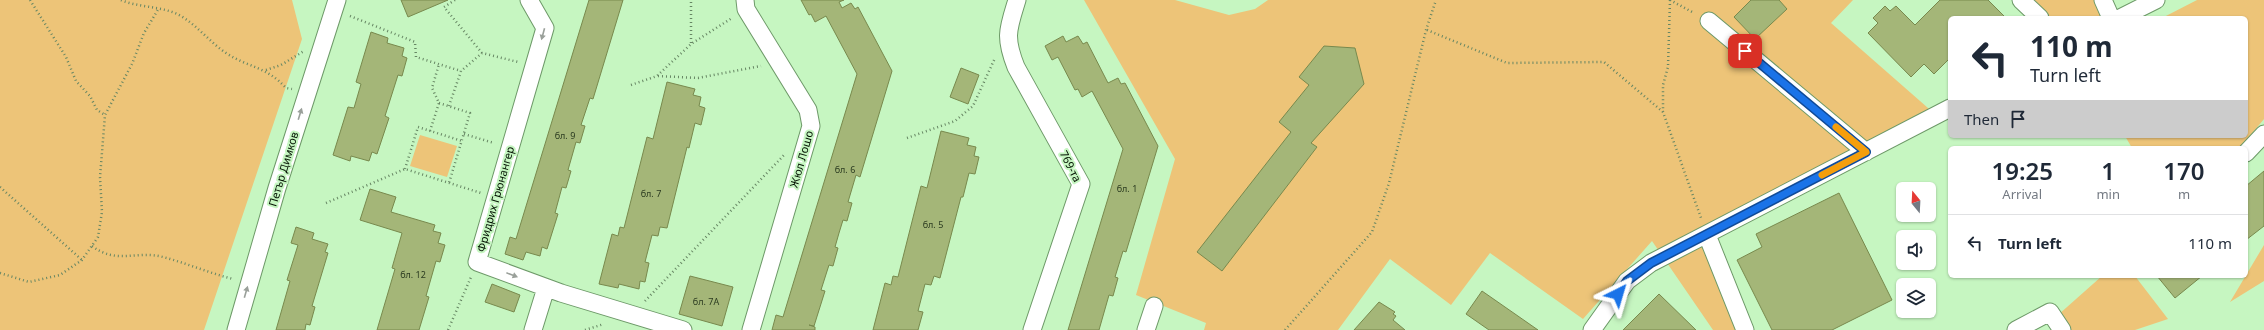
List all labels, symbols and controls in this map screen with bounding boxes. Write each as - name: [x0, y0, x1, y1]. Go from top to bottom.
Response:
- text: 110 m: [2030, 27, 2113, 65]
- one-way arrow: [540, 29, 546, 41]
- icon: left: [1964, 32, 2016, 84]
- pin: [1728, 34, 1762, 68]
- icon: arrive: [1734, 40, 1756, 62]
- text: Turn left: [2030, 63, 2101, 87]
- one-way arrow: [297, 108, 303, 120]
- icon: arrive: [2007, 108, 2029, 130]
- text: Then: [1964, 109, 1999, 129]
- house number: бл. 9: [555, 129, 575, 142]
- street label: Жюл Лошо: [786, 129, 816, 189]
- street label: Петър Димков: [265, 130, 301, 208]
- street label: Фридрих Грюнангер: [473, 144, 517, 253]
- street label: 769-та: [1057, 148, 1085, 184]
- text: 19:25: [1991, 154, 2053, 187]
- text: 1: [2101, 154, 2115, 187]
- text: 170: [2163, 154, 2205, 187]
- house number: бл. 6: [835, 163, 855, 176]
- house number: бл. 1: [1117, 182, 1137, 195]
- north arrow: [1896, 182, 1936, 222]
- map controls: [1896, 182, 1936, 318]
- text: Arrival: [2002, 185, 2042, 203]
- text: min: [2096, 185, 2120, 203]
- text: m: [2178, 185, 2190, 203]
- house number: бл. 7: [641, 187, 661, 200]
- house number: бл. 5: [923, 218, 943, 231]
- button: sound: [1896, 230, 1936, 270]
- icon: left: [1964, 232, 1986, 254]
- text: Turn left: [1998, 233, 2062, 253]
- text: 110 m: [2188, 233, 2232, 253]
- house number: бл. 12: [400, 268, 426, 281]
- one-way arrow: [506, 273, 518, 279]
- position arrow: [1597, 273, 1639, 315]
- button: layers: [1896, 278, 1936, 318]
- one-way arrow: [243, 286, 249, 298]
- house number: бл. 7А: [693, 295, 719, 308]

